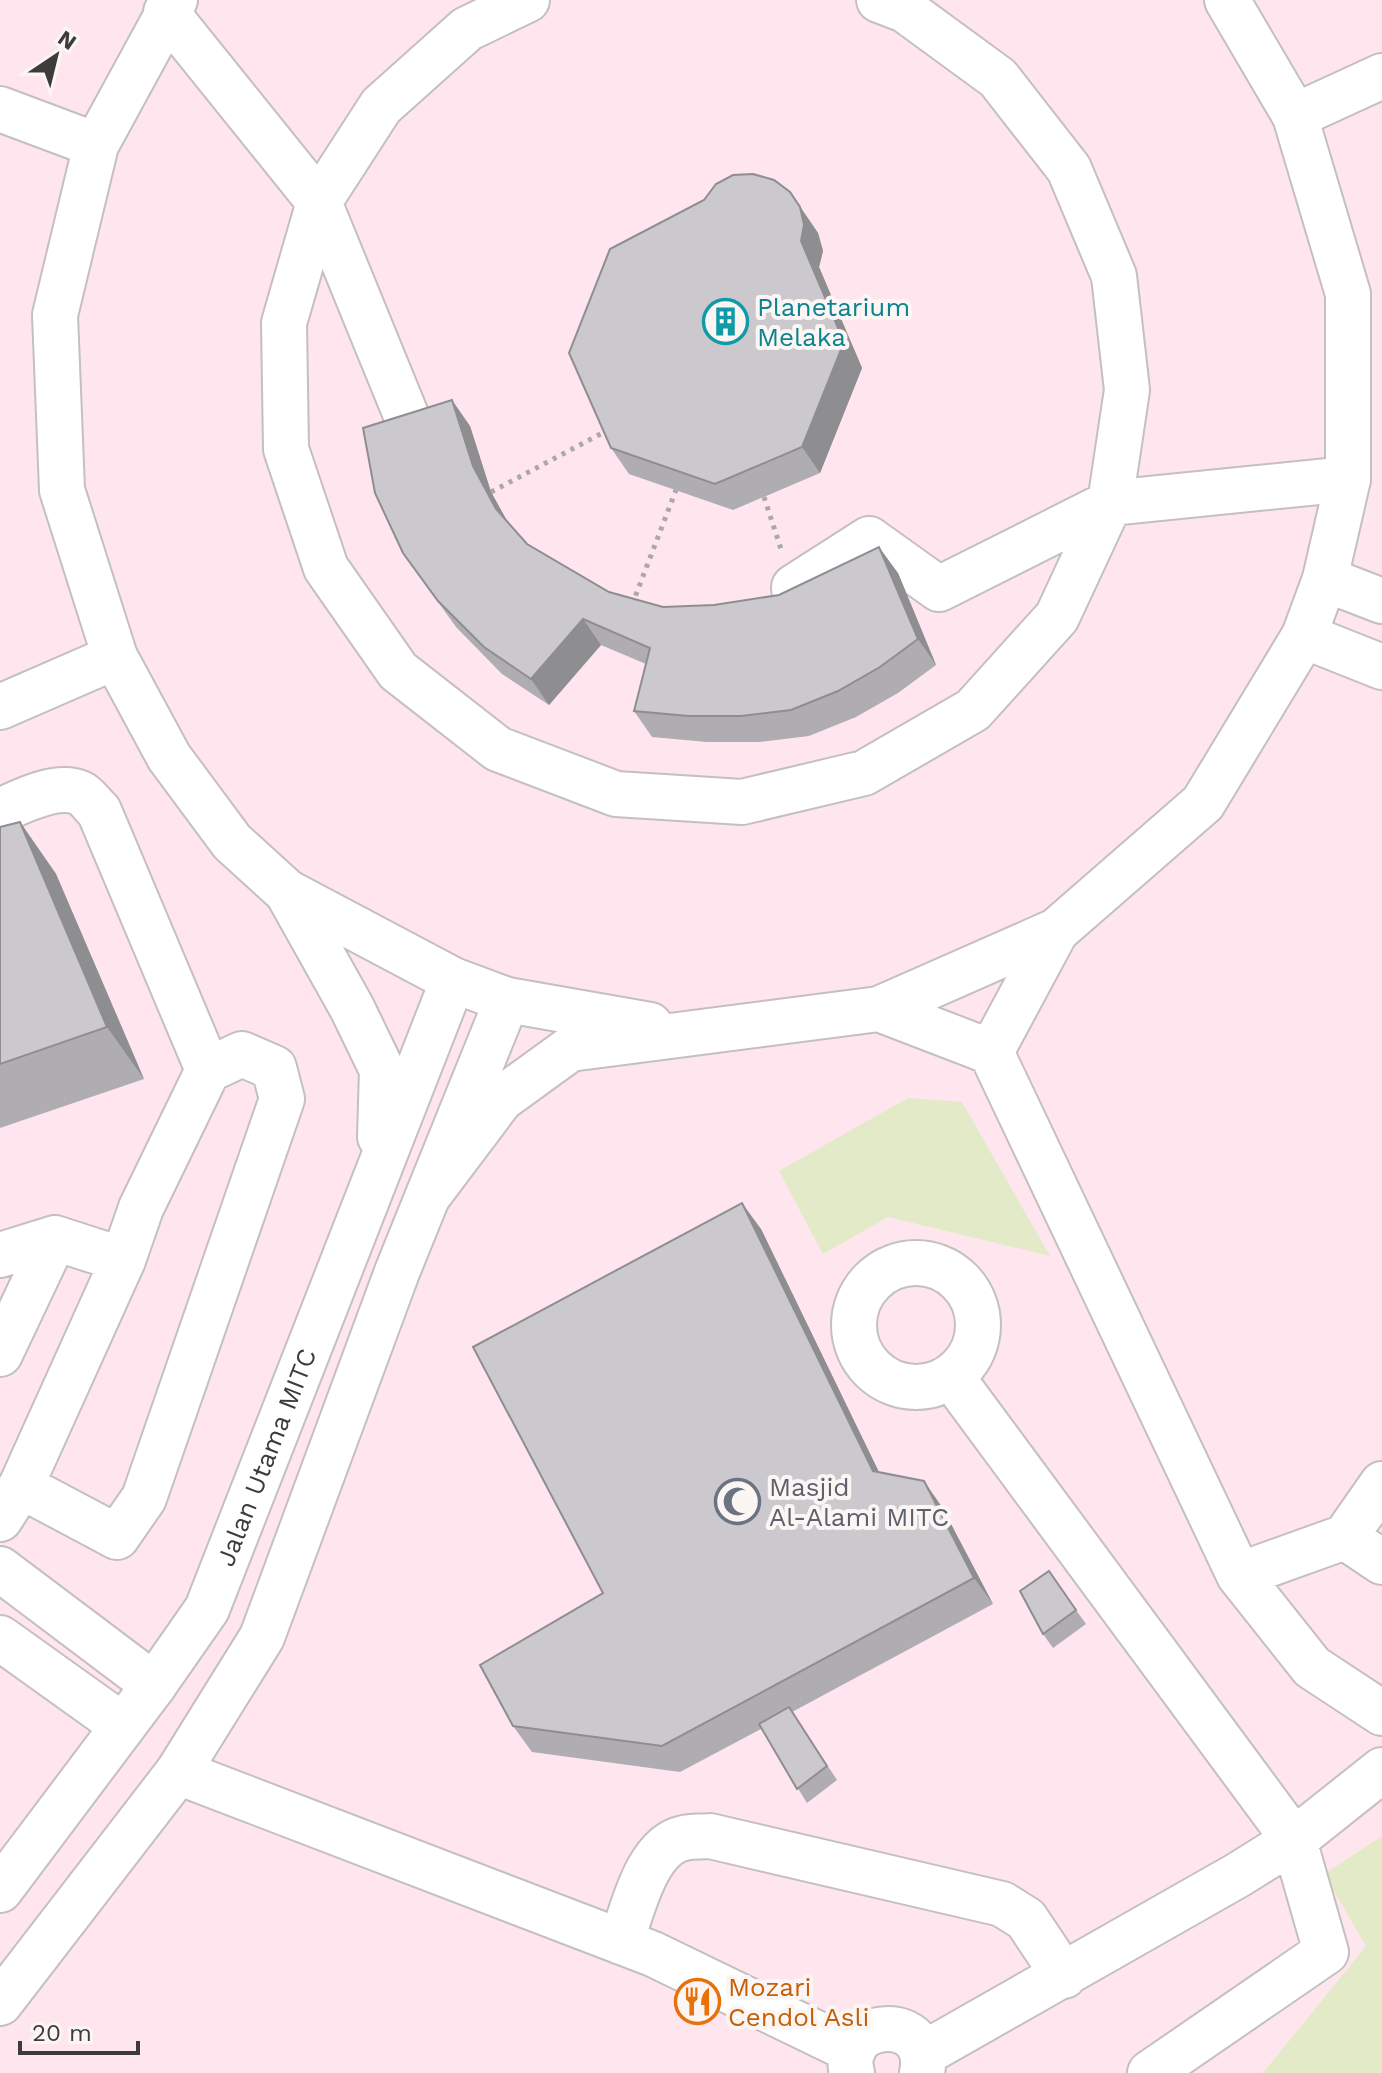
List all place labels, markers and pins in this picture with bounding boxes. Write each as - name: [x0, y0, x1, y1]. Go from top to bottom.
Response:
- place label: Planetarium Melaka: [757, 292, 910, 352]
- building icon: Planetarium Melaka: [702, 298, 750, 346]
- place label: Masjid Al-Alami MITC: [769, 1472, 949, 1532]
- mosque icon: Masjid Al-Alami MITC: [714, 1478, 762, 1526]
- place label: Mozari Cendol Asli: [728, 1972, 869, 2032]
- restaurant icon: Mozari Cendol Asli: [673, 1978, 721, 2026]

